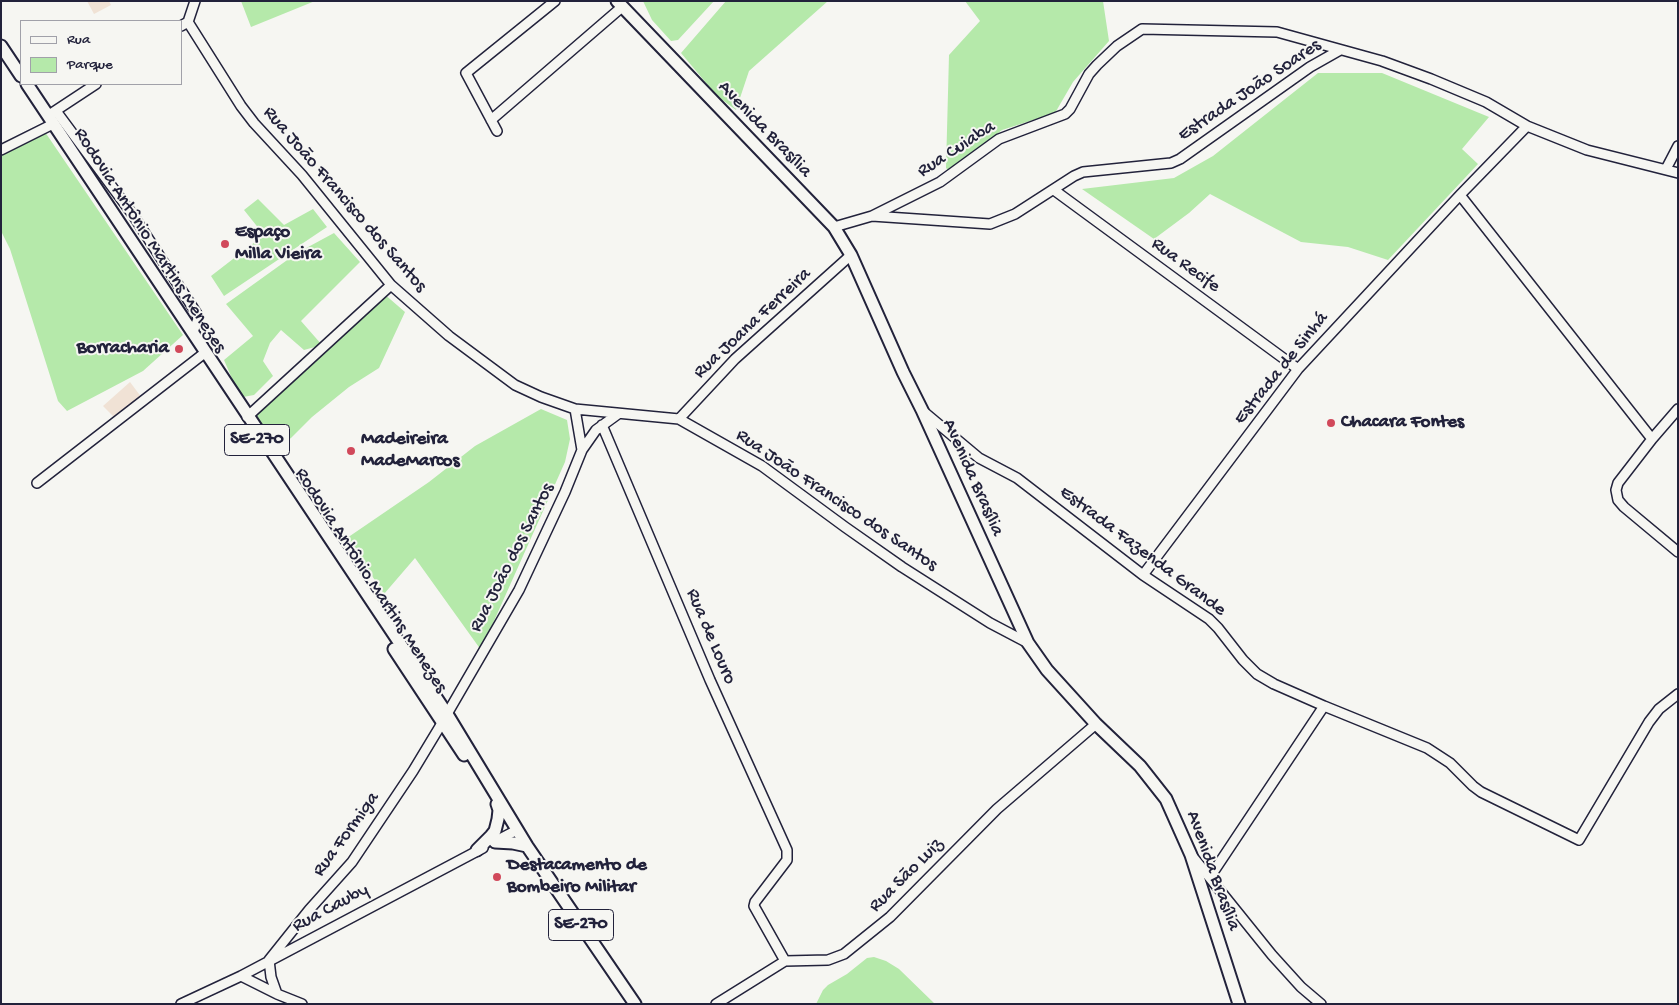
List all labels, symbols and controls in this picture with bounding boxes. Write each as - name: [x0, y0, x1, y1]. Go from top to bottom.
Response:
- legend: [20, 20, 182, 85]
- text: Rua: [67, 31, 90, 49]
- street label: Estrada João Soares: [1174, 35, 1326, 147]
- text: Parque: [67, 56, 113, 74]
- street label: Avenida Brasília: [712, 77, 816, 183]
- street label: Rua João Francisco dos Santos: [257, 102, 431, 298]
- street label: Rua Cuiaba: [914, 116, 1000, 184]
- street label: Rodovia Antônio Martins Menezes: [68, 124, 230, 358]
- place label: Espaço Milla Vieira: [235, 222, 322, 266]
- street label: Rua Recife: [1146, 233, 1224, 299]
- marker: Espaço Milla Vieira: [219, 238, 231, 250]
- street label: Rua Joana Ferreira: [689, 264, 817, 384]
- street label: Estrada de Sinhá: [1230, 308, 1334, 430]
- place label: Borracharia: [77, 338, 169, 360]
- marker: Borracharia: [173, 343, 185, 355]
- place label: Chacara Fontes: [1341, 412, 1464, 434]
- street label: Avenida Brasília: [936, 416, 1008, 540]
- marker: Chacara Fontes: [1325, 417, 1337, 429]
- road number: SE-270: [224, 424, 290, 456]
- street label: Rua João Francisco dos Santos: [731, 425, 941, 577]
- place label: Madeireira MadeMarcos: [361, 429, 459, 473]
- marker: Madeireira MadeMarcos: [345, 445, 357, 457]
- street label: Rodovia Antônio Martins Menezes: [289, 464, 451, 698]
- street label: Rua João dos Santos: [466, 480, 560, 636]
- street label: Estrada Fazenda Grande: [1054, 482, 1230, 622]
- street label: Rua de Louro: [680, 586, 740, 688]
- street label: Rua Formiga: [309, 788, 385, 882]
- street label: Avenida Brasília: [1180, 808, 1244, 934]
- street label: Rua São Luiz: [865, 834, 949, 918]
- place label: Destacamento de Bombeiro Militar: [507, 855, 647, 899]
- marker: Destacamento de Bombeiro Militar: [491, 871, 503, 883]
- street label: Rua Cauby: [289, 879, 373, 939]
- road number: SE-270: [548, 910, 614, 940]

